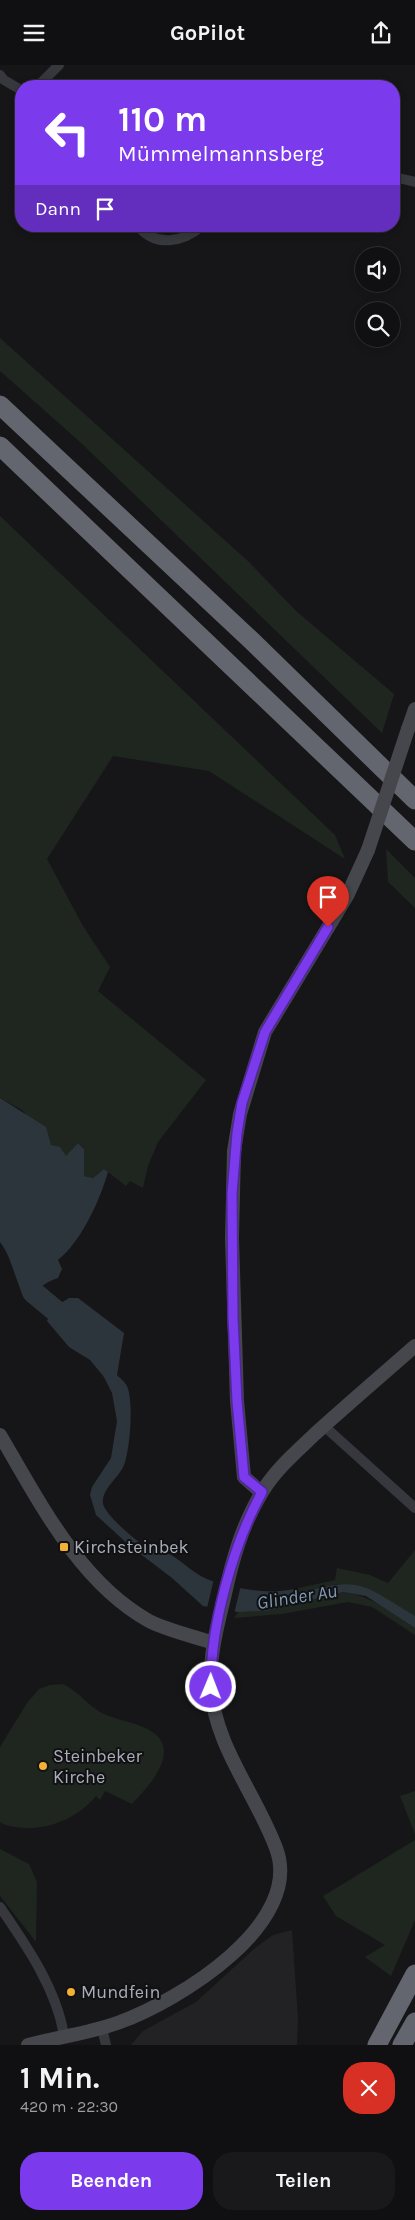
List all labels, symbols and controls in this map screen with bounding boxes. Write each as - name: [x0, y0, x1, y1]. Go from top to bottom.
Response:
- icon: menu: [20, 19, 48, 47]
- icon: share: [367, 19, 395, 47]
- text: GoPilot: [170, 20, 245, 46]
- text: 110 m: [118, 99, 207, 140]
- icon: left: [35, 100, 100, 165]
- text: Mümmelmannsberg: [118, 141, 324, 167]
- icon: arrive: [91, 195, 119, 223]
- text: Dann: [35, 198, 81, 220]
- map controls: [355, 247, 400, 347]
- button: sound: [355, 247, 400, 292]
- button: search: [355, 302, 400, 347]
- pin: [307, 876, 349, 927]
- icon: arrive: [314, 883, 342, 911]
- place label: Kirchsteinbek: [74, 1536, 189, 1558]
- marker: Kirchsteinbek: [58, 1541, 70, 1553]
- water label: Glinder Au: [255, 1580, 339, 1614]
- position arrow: [184, 1660, 236, 1712]
- place label: Steinbeker Kirche: [53, 1745, 142, 1788]
- marker: Steinbeker Kirche: [37, 1760, 49, 1772]
- place label: Mundfein: [81, 1981, 160, 2003]
- marker: Mundfein: [65, 1986, 77, 1998]
- text: 1 Min.: [20, 2060, 100, 2096]
- button: close: [343, 2062, 395, 2114]
- text: 420 m · 22:30: [20, 2097, 118, 2116]
- button: Beenden: [20, 2152, 203, 2210]
- button: Teilen: [213, 2152, 395, 2210]

